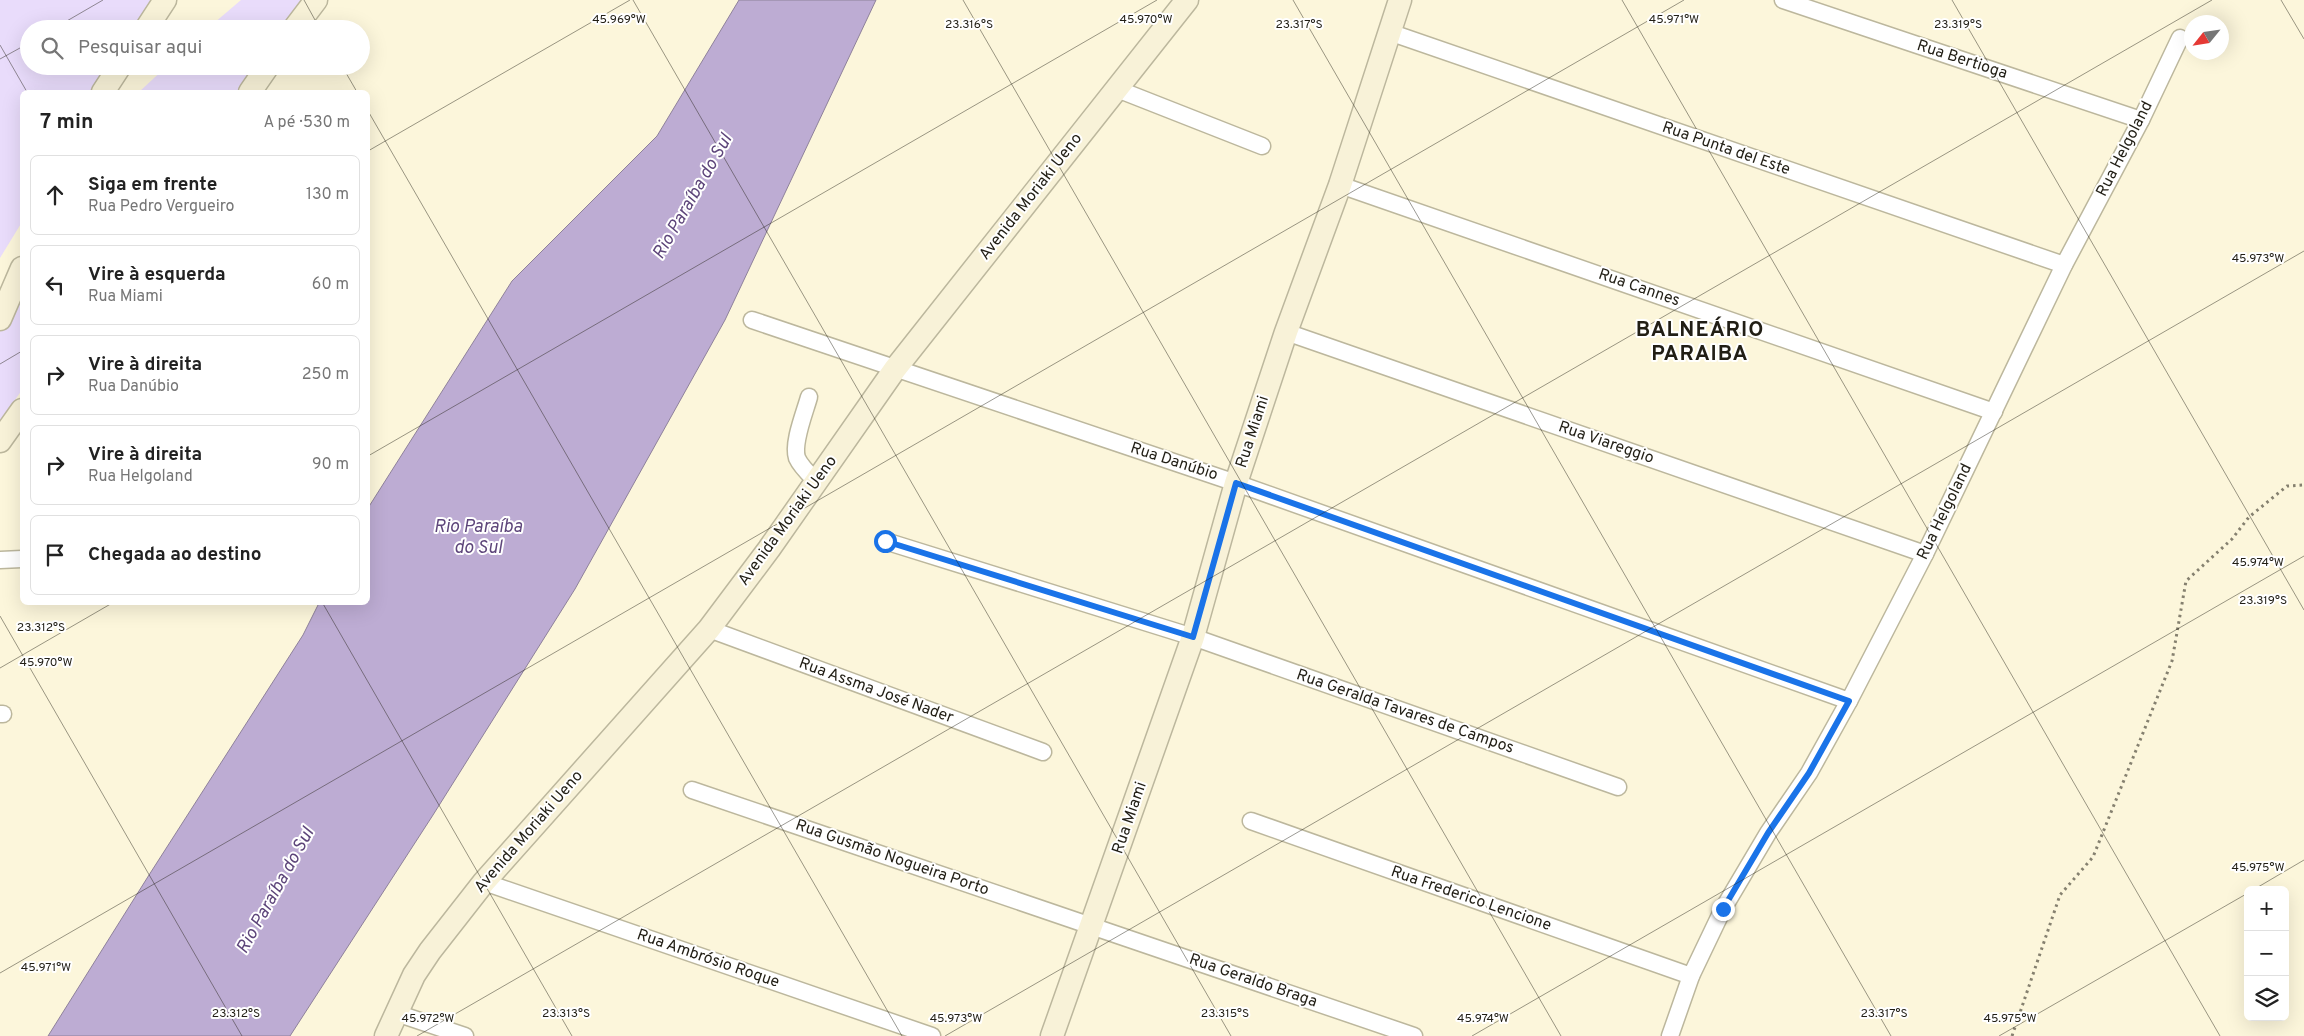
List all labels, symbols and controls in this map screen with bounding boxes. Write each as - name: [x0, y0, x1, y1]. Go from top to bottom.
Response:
- text: 45.969°W: [592, 12, 646, 28]
- text: 45.970°W: [1119, 12, 1173, 28]
- text: 45.971°W: [1649, 12, 1699, 28]
- north arrow: [2184, 15, 2229, 60]
- text: 23.316°S: [945, 17, 993, 33]
- text: 23.317°S: [1275, 17, 1323, 33]
- text: 23.319°S: [1934, 17, 1982, 33]
- search box: [20, 20, 370, 75]
- icon: search: [38, 34, 66, 62]
- text: Pesquisar aqui: [78, 36, 202, 60]
- street label: Rua Bertioga: [1914, 36, 2010, 84]
- street label: Rua Helgoland: [2092, 98, 2158, 200]
- text: 7 min: [40, 109, 93, 136]
- text: A pé · 530 m: [264, 113, 350, 133]
- street label: Rua Punta del Este: [1659, 118, 1793, 180]
- water label: Rio Paraíba do Sul: [648, 129, 739, 264]
- street label: Avenida Moriaki Ueno: [975, 129, 1087, 265]
- text: Siga em frente: [88, 173, 217, 197]
- icon: ahead: [41, 181, 69, 209]
- text: 130 m: [306, 185, 349, 205]
- text: Rua Pedro Vergueiro: [88, 197, 234, 217]
- text: 45.973°W: [2232, 251, 2284, 267]
- text: Vire à esquerda: [88, 263, 226, 287]
- street label: Rua Cannes: [1596, 265, 1682, 311]
- icon: left: [41, 271, 69, 299]
- text: 60 m: [312, 275, 349, 295]
- text: Rua Miami: [88, 287, 163, 307]
- district label: BALNEÁRIO PARAIBA: [1636, 316, 1764, 368]
- text: Vire à direita: [88, 353, 202, 377]
- icon: right: [41, 361, 69, 389]
- text: 250 m: [302, 365, 349, 385]
- text: Rua Danúbio: [88, 377, 179, 397]
- street label: Rua Miami: [1232, 393, 1274, 471]
- street label: Rua Viareggio: [1556, 417, 1657, 469]
- street label: Rua Danúbio: [1128, 438, 1220, 486]
- text: Vire à direita: [88, 443, 202, 467]
- icon: right: [41, 451, 69, 479]
- street label: Avenida Moriaki Ueno: [734, 452, 842, 590]
- text: 90 m: [312, 455, 349, 475]
- street label: Rua Helgoland: [1913, 461, 1977, 563]
- text: Rua Helgoland: [88, 467, 193, 487]
- water label: Rio Paraíba do Sul: [434, 516, 523, 560]
- route start: [874, 530, 897, 553]
- icon: arrive: [41, 541, 69, 569]
- text: Chegada ao destino: [88, 543, 262, 567]
- text: 45.974°W: [2232, 555, 2284, 571]
- text: 23.319°S: [2239, 593, 2287, 609]
- text: 23.312°S: [17, 620, 65, 636]
- street label: Rua Assma José Nader: [796, 654, 956, 728]
- text: 45.970°W: [19, 655, 73, 671]
- street label: Rua Geralda Tavares de Campos: [1294, 665, 1516, 759]
- street label: Avenida Moriaki Ueno: [470, 767, 588, 897]
- street label: Rua Miami: [1108, 779, 1152, 857]
- street label: Rua Gusmão Nogueira Porto: [793, 815, 991, 901]
- water label: Rio Paraíba do Sul: [232, 823, 321, 958]
- text: 45.975°W: [2231, 860, 2285, 876]
- street label: Rua Frederico Lencione: [1388, 862, 1554, 936]
- map controls: [2244, 886, 2289, 1021]
- button: +: [2244, 886, 2289, 931]
- route end: [1712, 898, 1735, 921]
- street label: Rua Ambrósio Roque: [634, 925, 782, 993]
- button: −: [2244, 931, 2289, 976]
- street label: Rua Geraldo Braga: [1186, 950, 1320, 1012]
- text: 45.971°W: [21, 960, 71, 976]
- button: layers: [2244, 976, 2289, 1021]
- text: 23.312°S: [212, 1006, 260, 1022]
- text: 23.313°S: [542, 1006, 590, 1022]
- text: 23.315°S: [1201, 1006, 1249, 1022]
- text: 23.317°S: [1860, 1006, 1908, 1022]
- text: 45.972°W: [402, 1011, 454, 1027]
- text: 45.973°W: [930, 1011, 982, 1027]
- text: 45.974°W: [1457, 1011, 1509, 1027]
- text: 45.975°W: [1983, 1011, 2037, 1027]

